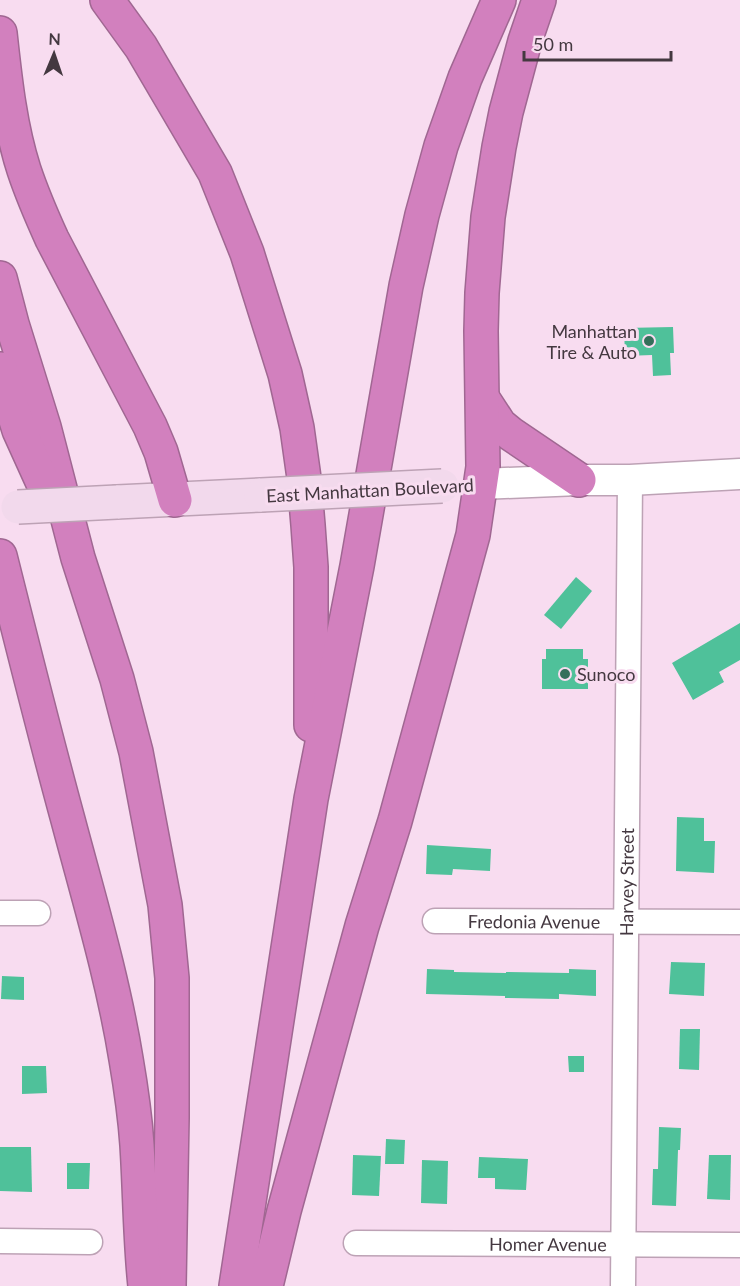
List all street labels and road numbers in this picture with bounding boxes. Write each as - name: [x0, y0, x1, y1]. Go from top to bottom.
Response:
- street label: East Manhattan Boulevard: [266, 474, 474, 506]
- street label: Harvey Street: [615, 827, 638, 936]
- street label: Fredonia Avenue: [468, 910, 600, 933]
- street label: Homer Avenue: [489, 1233, 607, 1255]

